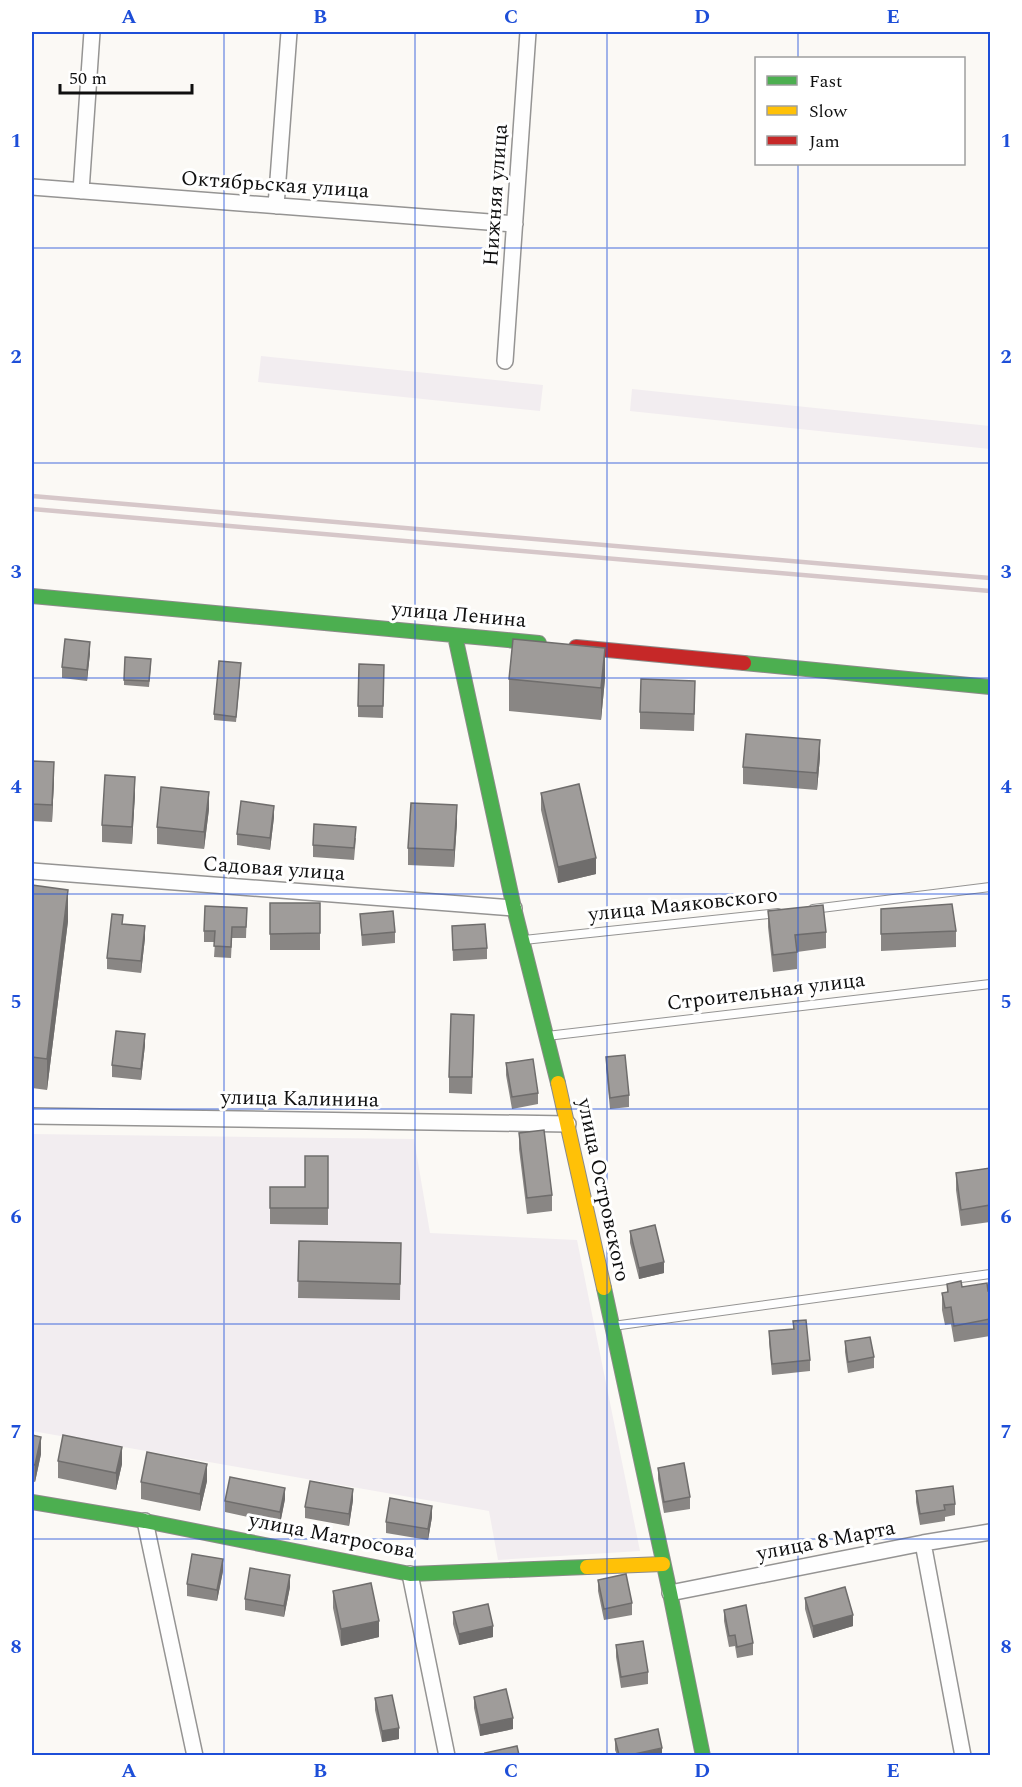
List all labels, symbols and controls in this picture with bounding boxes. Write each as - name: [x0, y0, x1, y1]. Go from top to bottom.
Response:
- text: A: [121, 2, 137, 32]
- text: B: [313, 2, 327, 32]
- text: C: [504, 2, 518, 32]
- text: D: [694, 2, 710, 32]
- text: E: [886, 2, 900, 32]
- scale bar: [60, 57, 192, 95]
- legend: [755, 57, 965, 165]
- text: 50 m: [69, 65, 107, 92]
- text: Fast: [809, 68, 842, 95]
- text: Slow: [809, 98, 848, 125]
- street label: Нижняя улица: [475, 122, 517, 267]
- text: 1: [10, 126, 22, 156]
- text: 1: [1000, 126, 1012, 156]
- text: Jam: [809, 128, 840, 155]
- street label: Октябрьская улица: [180, 162, 371, 208]
- text: 2: [10, 342, 22, 372]
- text: 2: [1000, 342, 1012, 372]
- text: 3: [10, 557, 22, 587]
- text: 3: [1000, 557, 1012, 587]
- street label: улица Ленина: [389, 593, 528, 637]
- text: 4: [10, 772, 22, 802]
- text: 4: [1000, 772, 1012, 802]
- street label: Садовая улица: [202, 848, 347, 890]
- street label: улица Маяковского: [586, 879, 779, 931]
- street label: Строительная улица: [665, 964, 868, 1020]
- text: 5: [10, 987, 22, 1017]
- text: 5: [1000, 987, 1012, 1017]
- street label: улица Калинина: [219, 1082, 380, 1116]
- street label: улица Островского: [568, 1094, 638, 1285]
- text: 6: [10, 1202, 22, 1232]
- text: 6: [1000, 1202, 1012, 1232]
- text: 7: [10, 1417, 22, 1447]
- text: 7: [1000, 1417, 1012, 1447]
- street label: улица Матросова: [245, 1504, 419, 1568]
- street label: улица 8 Марта: [753, 1512, 899, 1570]
- text: 8: [10, 1632, 22, 1662]
- text: 8: [1000, 1632, 1012, 1662]
- text: A: [121, 1756, 137, 1786]
- text: B: [313, 1756, 327, 1786]
- text: C: [504, 1756, 518, 1786]
- text: D: [694, 1756, 710, 1786]
- text: E: [886, 1756, 900, 1786]

